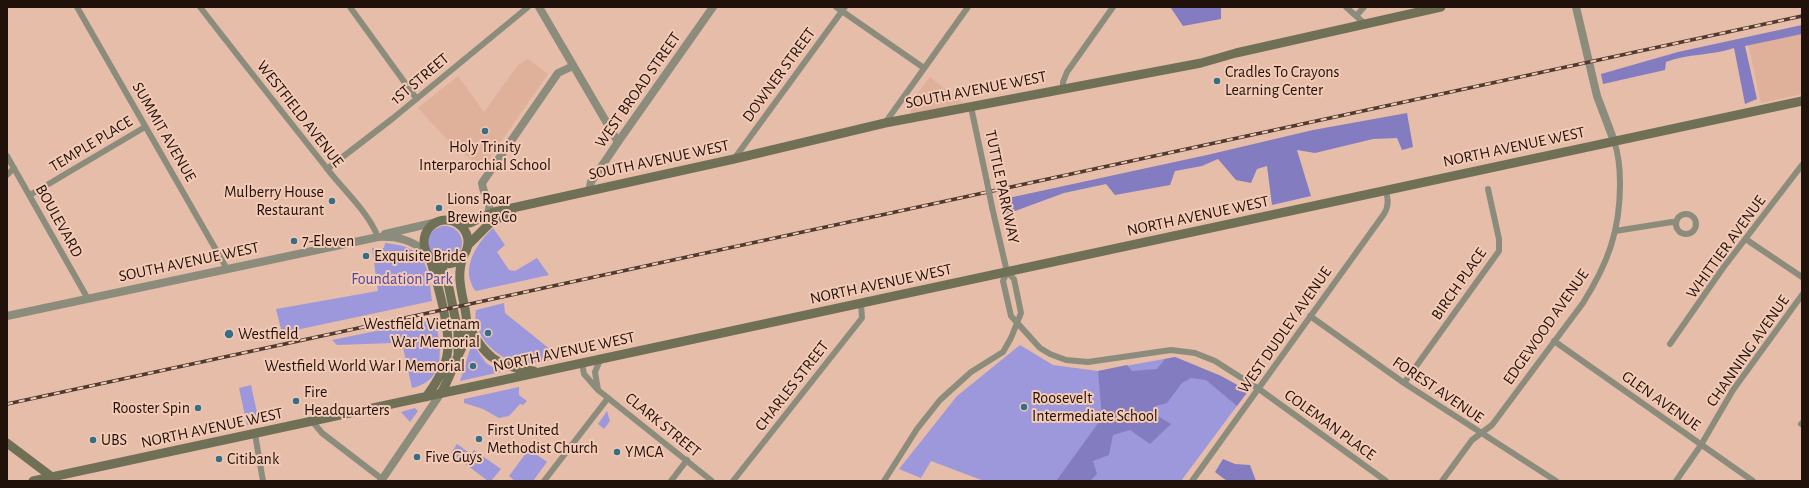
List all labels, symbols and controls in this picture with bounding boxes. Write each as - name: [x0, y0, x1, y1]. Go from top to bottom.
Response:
- street label: DOWNER STREET: [738, 24, 820, 126]
- street label: WEST BROAD STREET: [591, 29, 685, 151]
- street label: 1ST STREET: [387, 49, 453, 109]
- street label: WESTFIELD AVENUE: [252, 57, 348, 171]
- place label: Cradles To Crayons Learning Center: [1225, 62, 1340, 100]
- street label: SOUTH AVENUE WEST: [904, 67, 1048, 113]
- marker: Cradles To Crayons Learning Center: [1212, 76, 1222, 86]
- street label: SUMMIT AVENUE: [128, 79, 200, 185]
- street label: TEMPLE PLACE: [46, 112, 136, 176]
- street label: NORTH AVENUE WEST: [1441, 123, 1587, 171]
- marker: Holy Trinity Interparochial School: [480, 126, 490, 136]
- street label: TUTTLE PARKWAY: [981, 128, 1023, 246]
- street label: SOUTH AVENUE WEST: [587, 136, 731, 184]
- place label: Holy Trinity Interparochial School: [419, 137, 551, 175]
- street label: BOULEVARD: [31, 181, 87, 261]
- place label: Mulberry House Restaurant: [224, 182, 324, 220]
- place label: Lions Roar Brewing Co: [447, 189, 517, 227]
- street label: NORTH AVENUE WEST: [1125, 192, 1271, 240]
- street label: WHITTIER AVENUE: [1682, 192, 1770, 302]
- marker: Mulberry House Restaurant: [327, 196, 337, 206]
- marker: Lions Roar Brewing Co: [434, 203, 444, 213]
- place label: 7-Eleven: [302, 231, 354, 251]
- marker: 7-Eleven: [289, 236, 299, 246]
- street label: SOUTH AVENUE WEST: [117, 238, 261, 286]
- street label: BIRCH PLACE: [1427, 244, 1491, 324]
- place label: Exquisite Bride: [374, 246, 466, 266]
- marker: Exquisite Bride: [361, 251, 371, 261]
- street label: NORTH AVENUE WEST: [808, 260, 954, 308]
- street label: WEST DUDLEY AVENUE: [1234, 263, 1336, 397]
- street label: EDGEWOOD AVENUE: [1499, 265, 1593, 389]
- park label: Foundation Park: [351, 269, 453, 289]
- street label: CHANNING AVENUE: [1702, 291, 1794, 411]
- place label: Westfield Vietnam War Memorial: [363, 314, 480, 352]
- place label: Westfield: [238, 324, 298, 344]
- marker: Westfield: [223, 328, 235, 340]
- marker: Westfield Vietnam War Memorial: [483, 328, 493, 338]
- street label: NORTH AVENUE WEST: [491, 328, 637, 376]
- street label: CHARLES STREET: [751, 337, 833, 435]
- street label: FOREST AVENUE: [1389, 352, 1487, 428]
- place label: Westfield World War I Memorial: [265, 356, 465, 376]
- marker: Westfield World War I Memorial: [468, 361, 478, 371]
- street label: GLEN AVENUE: [1618, 367, 1704, 435]
- place label: Fire Headquarters: [304, 382, 390, 420]
- street label: COLEMAN PLACE: [1281, 385, 1379, 465]
- place label: Roosevelt Intermediate School: [1032, 388, 1158, 426]
- street label: CLARK STREET: [621, 389, 705, 461]
- marker: Fire Headquarters: [291, 396, 301, 406]
- place label: Rooster Spin: [112, 398, 190, 418]
- marker: Roosevelt Intermediate School: [1019, 402, 1029, 412]
- marker: Rooster Spin: [193, 403, 203, 413]
- street label: NORTH AVENUE WEST: [139, 404, 285, 452]
- place label: First United Methodist Church: [487, 420, 598, 458]
- place label: UBS: [101, 430, 127, 450]
- marker: First United Methodist Church: [474, 434, 484, 444]
- marker: UBS: [88, 435, 98, 445]
- place label: YMCA: [625, 442, 664, 462]
- place label: Five Guys: [425, 447, 482, 467]
- marker: YMCA: [612, 447, 622, 457]
- place label: Citibank: [227, 449, 279, 469]
- marker: Five Guys: [412, 452, 422, 462]
- marker: Citibank: [214, 454, 224, 464]

